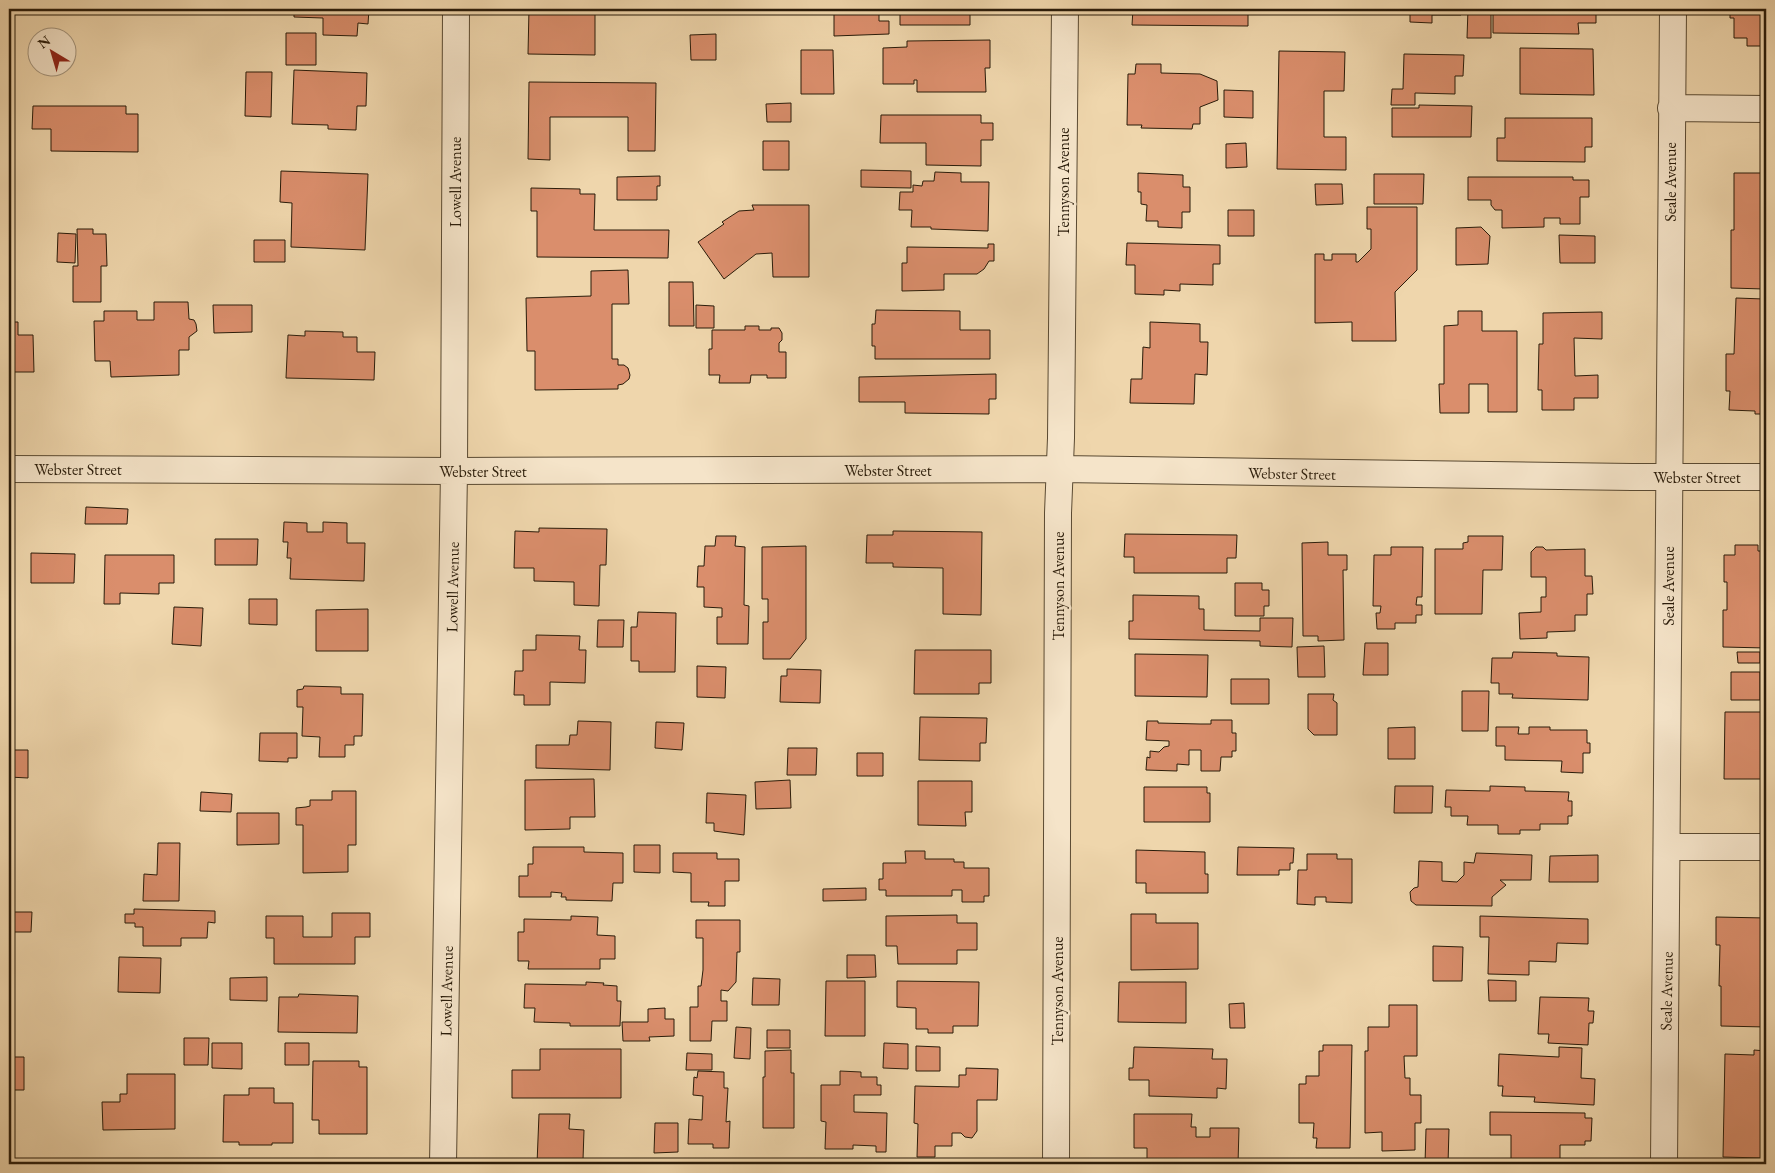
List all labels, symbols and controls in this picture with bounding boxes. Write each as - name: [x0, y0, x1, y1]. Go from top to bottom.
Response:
- north arrow: [28, 28, 78, 78]
- text: N: [34, 31, 55, 52]
- street label: Tennyson Avenue: [1053, 127, 1074, 237]
- street label: Lowell Avenue: [445, 137, 466, 227]
- street label: Seale Avenue: [1660, 142, 1681, 222]
- street label: Webster Street: [34, 459, 122, 480]
- street label: Webster Street: [844, 460, 932, 481]
- street label: Webster Street: [439, 461, 527, 482]
- street label: Webster Street: [1248, 462, 1336, 485]
- street label: Webster Street: [1653, 467, 1741, 488]
- street label: Tennyson Avenue: [1048, 531, 1069, 641]
- street label: Lowell Avenue: [441, 542, 464, 632]
- street label: Seale Avenue: [1658, 546, 1679, 626]
- street label: Tennyson Avenue: [1047, 936, 1068, 1046]
- street label: Lowell Avenue: [435, 946, 458, 1036]
- street label: Seale Avenue: [1655, 951, 1678, 1031]

